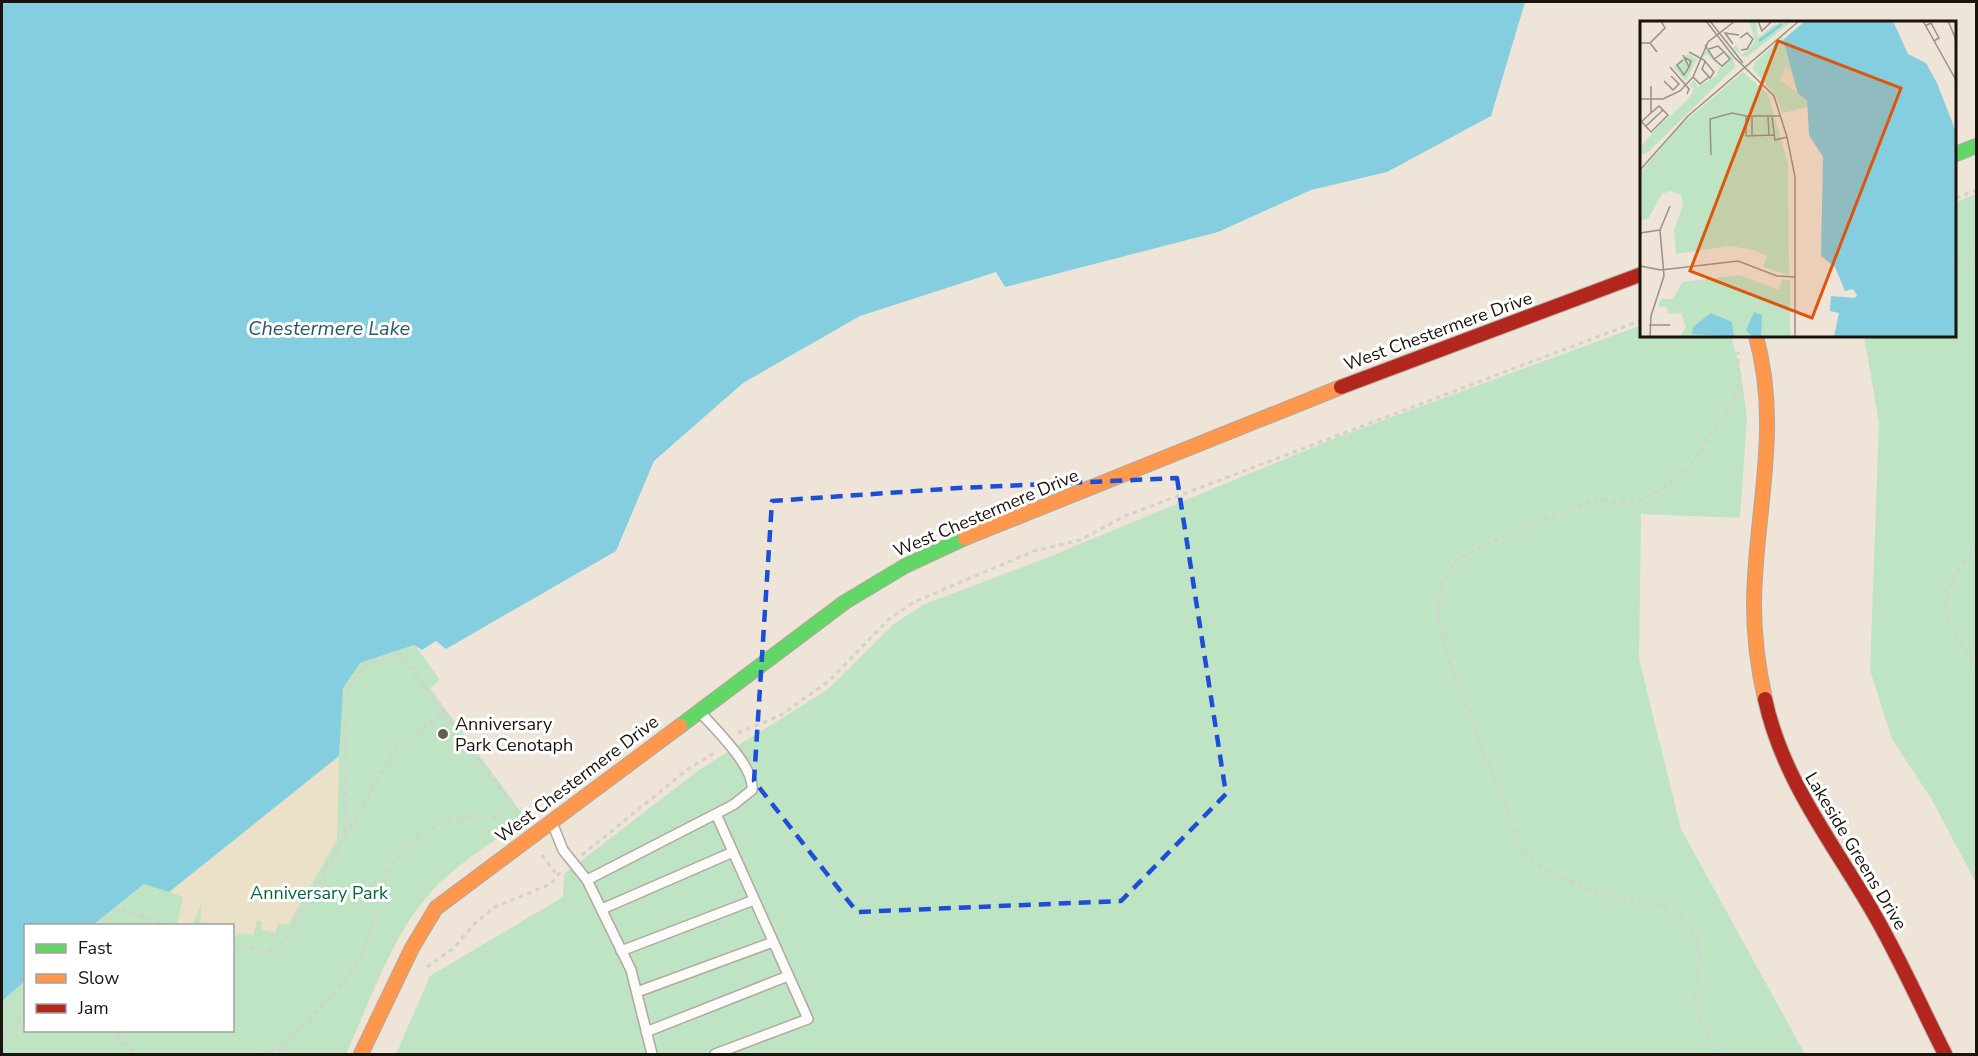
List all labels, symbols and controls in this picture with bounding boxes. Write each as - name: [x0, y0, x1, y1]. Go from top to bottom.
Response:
- inset map: [1640, 21, 1957, 338]
- street label: West Chestermere Drive: [1341, 286, 1535, 376]
- water label: Chestermere Lake: [248, 315, 410, 342]
- street label: West Chestermere Drive: [890, 463, 1082, 563]
- street label: West Chestermere Drive: [490, 710, 664, 848]
- place label: Anniversary Park Cenotaph: [455, 712, 573, 757]
- marker: Anniversary Park Cenotaph: [436, 727, 450, 741]
- street label: Lakeside Greens Drive: [1799, 768, 1913, 934]
- park label: Anniversary Park: [250, 881, 389, 905]
- legend: [24, 924, 234, 1032]
- text: Fast: [78, 936, 113, 960]
- text: Slow: [78, 966, 119, 990]
- text: Jam: [77, 996, 109, 1020]

